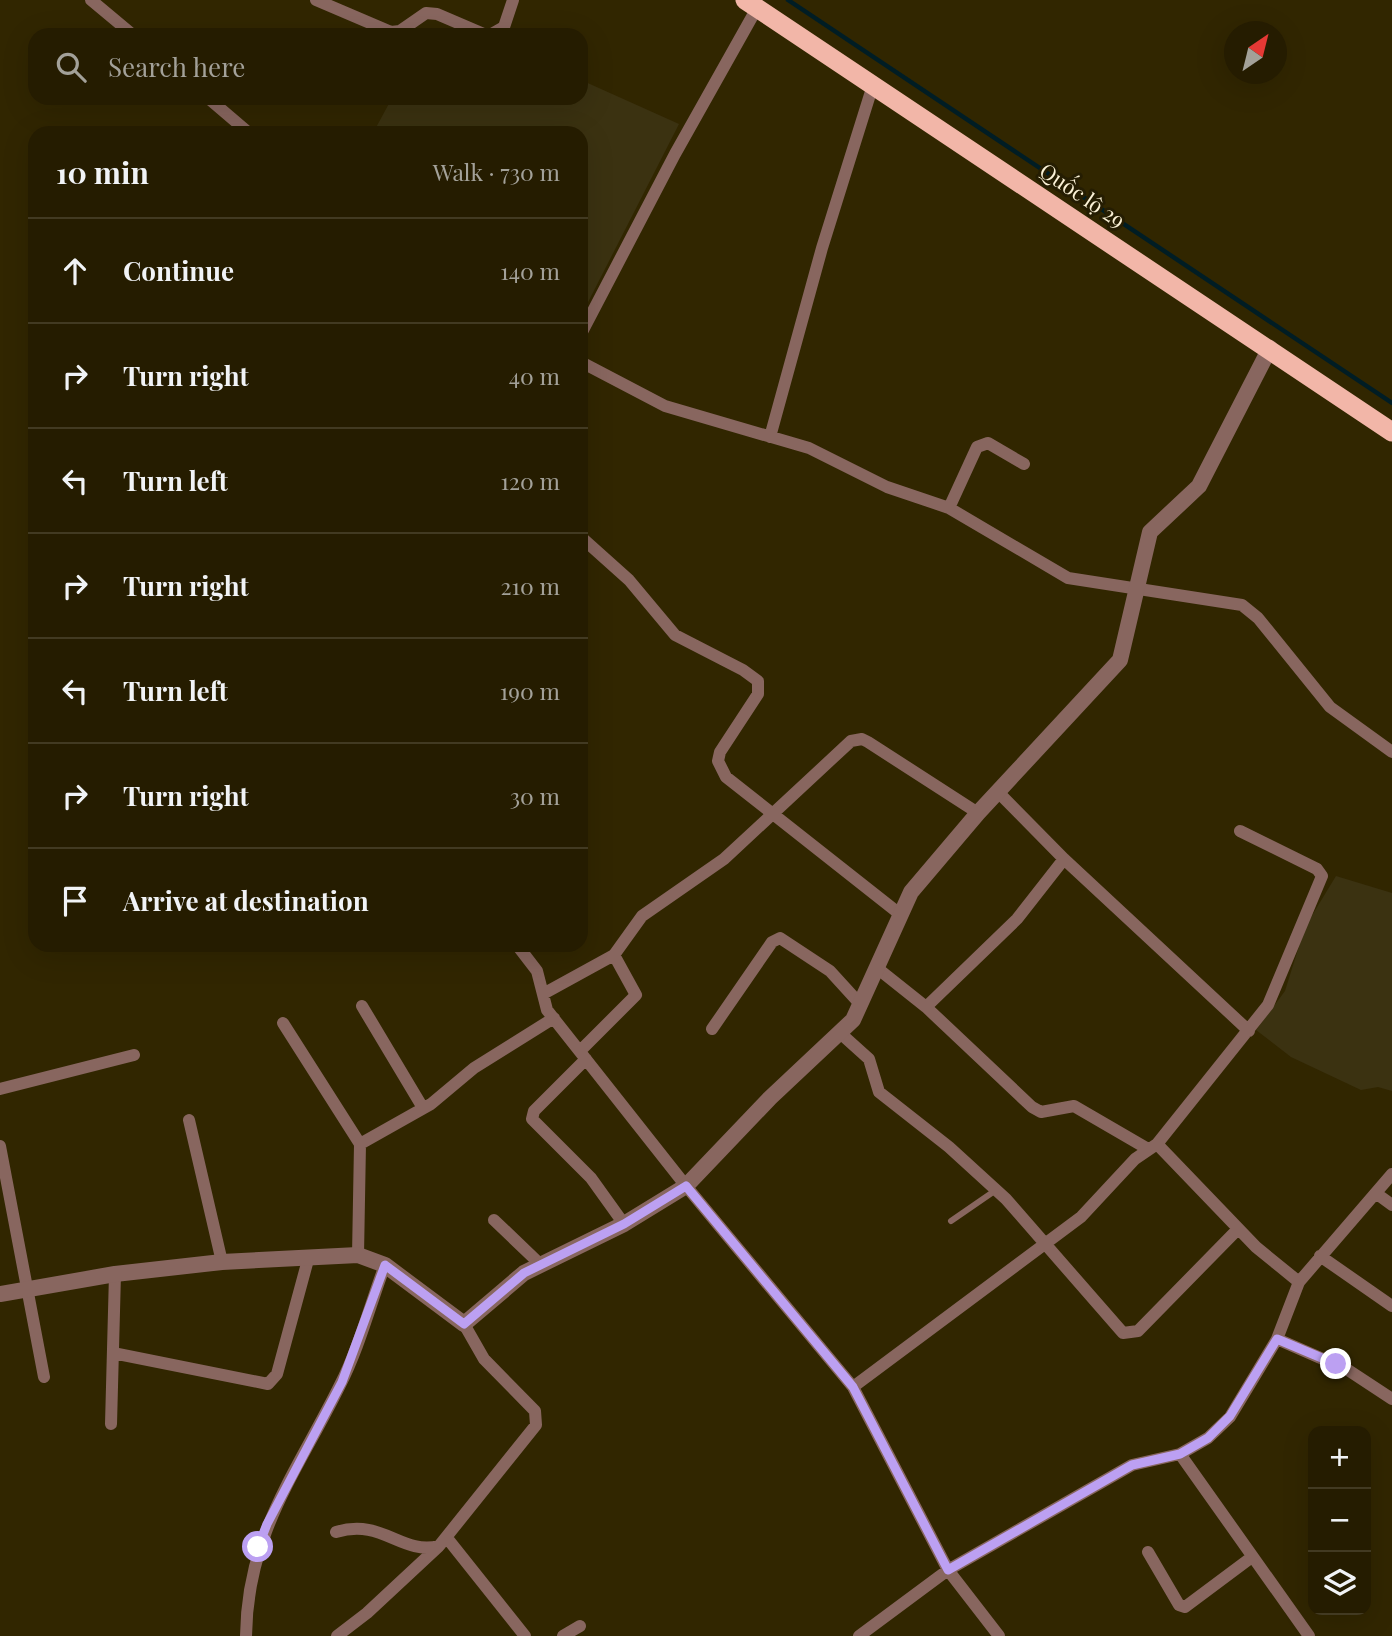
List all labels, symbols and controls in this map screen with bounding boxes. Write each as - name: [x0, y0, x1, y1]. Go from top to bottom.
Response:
- north arrow: [1224, 21, 1287, 84]
- search box: [28, 28, 588, 105]
- icon: search: [52, 48, 90, 86]
- text: Search here: [108, 49, 245, 84]
- text: 10 min: [56, 152, 149, 192]
- text: Walk · 730 m: [433, 156, 560, 187]
- street label: Quốc lộ 29: [1035, 156, 1131, 233]
- icon: ahead: [56, 252, 94, 290]
- text: Continue: [123, 253, 234, 288]
- text: 140 m: [500, 255, 560, 286]
- icon: right: [56, 357, 94, 395]
- text: Turn right: [123, 358, 249, 393]
- text: 40 m: [509, 360, 560, 391]
- icon: left: [56, 462, 94, 500]
- text: Turn left: [123, 463, 228, 498]
- text: 120 m: [501, 465, 560, 496]
- icon: right: [56, 567, 94, 605]
- text: Turn right: [123, 568, 249, 603]
- text: 210 m: [501, 570, 560, 601]
- icon: left: [56, 672, 94, 710]
- text: Turn left: [123, 673, 228, 708]
- text: 190 m: [500, 675, 560, 706]
- icon: right: [56, 777, 94, 815]
- text: Turn right: [123, 778, 249, 813]
- text: 30 m: [510, 780, 560, 811]
- icon: arrive: [56, 882, 94, 920]
- text: Arrive at destination: [123, 883, 369, 918]
- route end: [1320, 1348, 1351, 1379]
- map controls: [1308, 1426, 1371, 1615]
- button: +: [1308, 1426, 1371, 1489]
- button: −: [1308, 1489, 1371, 1552]
- route start: [242, 1531, 273, 1562]
- button: layers: [1308, 1552, 1371, 1615]

